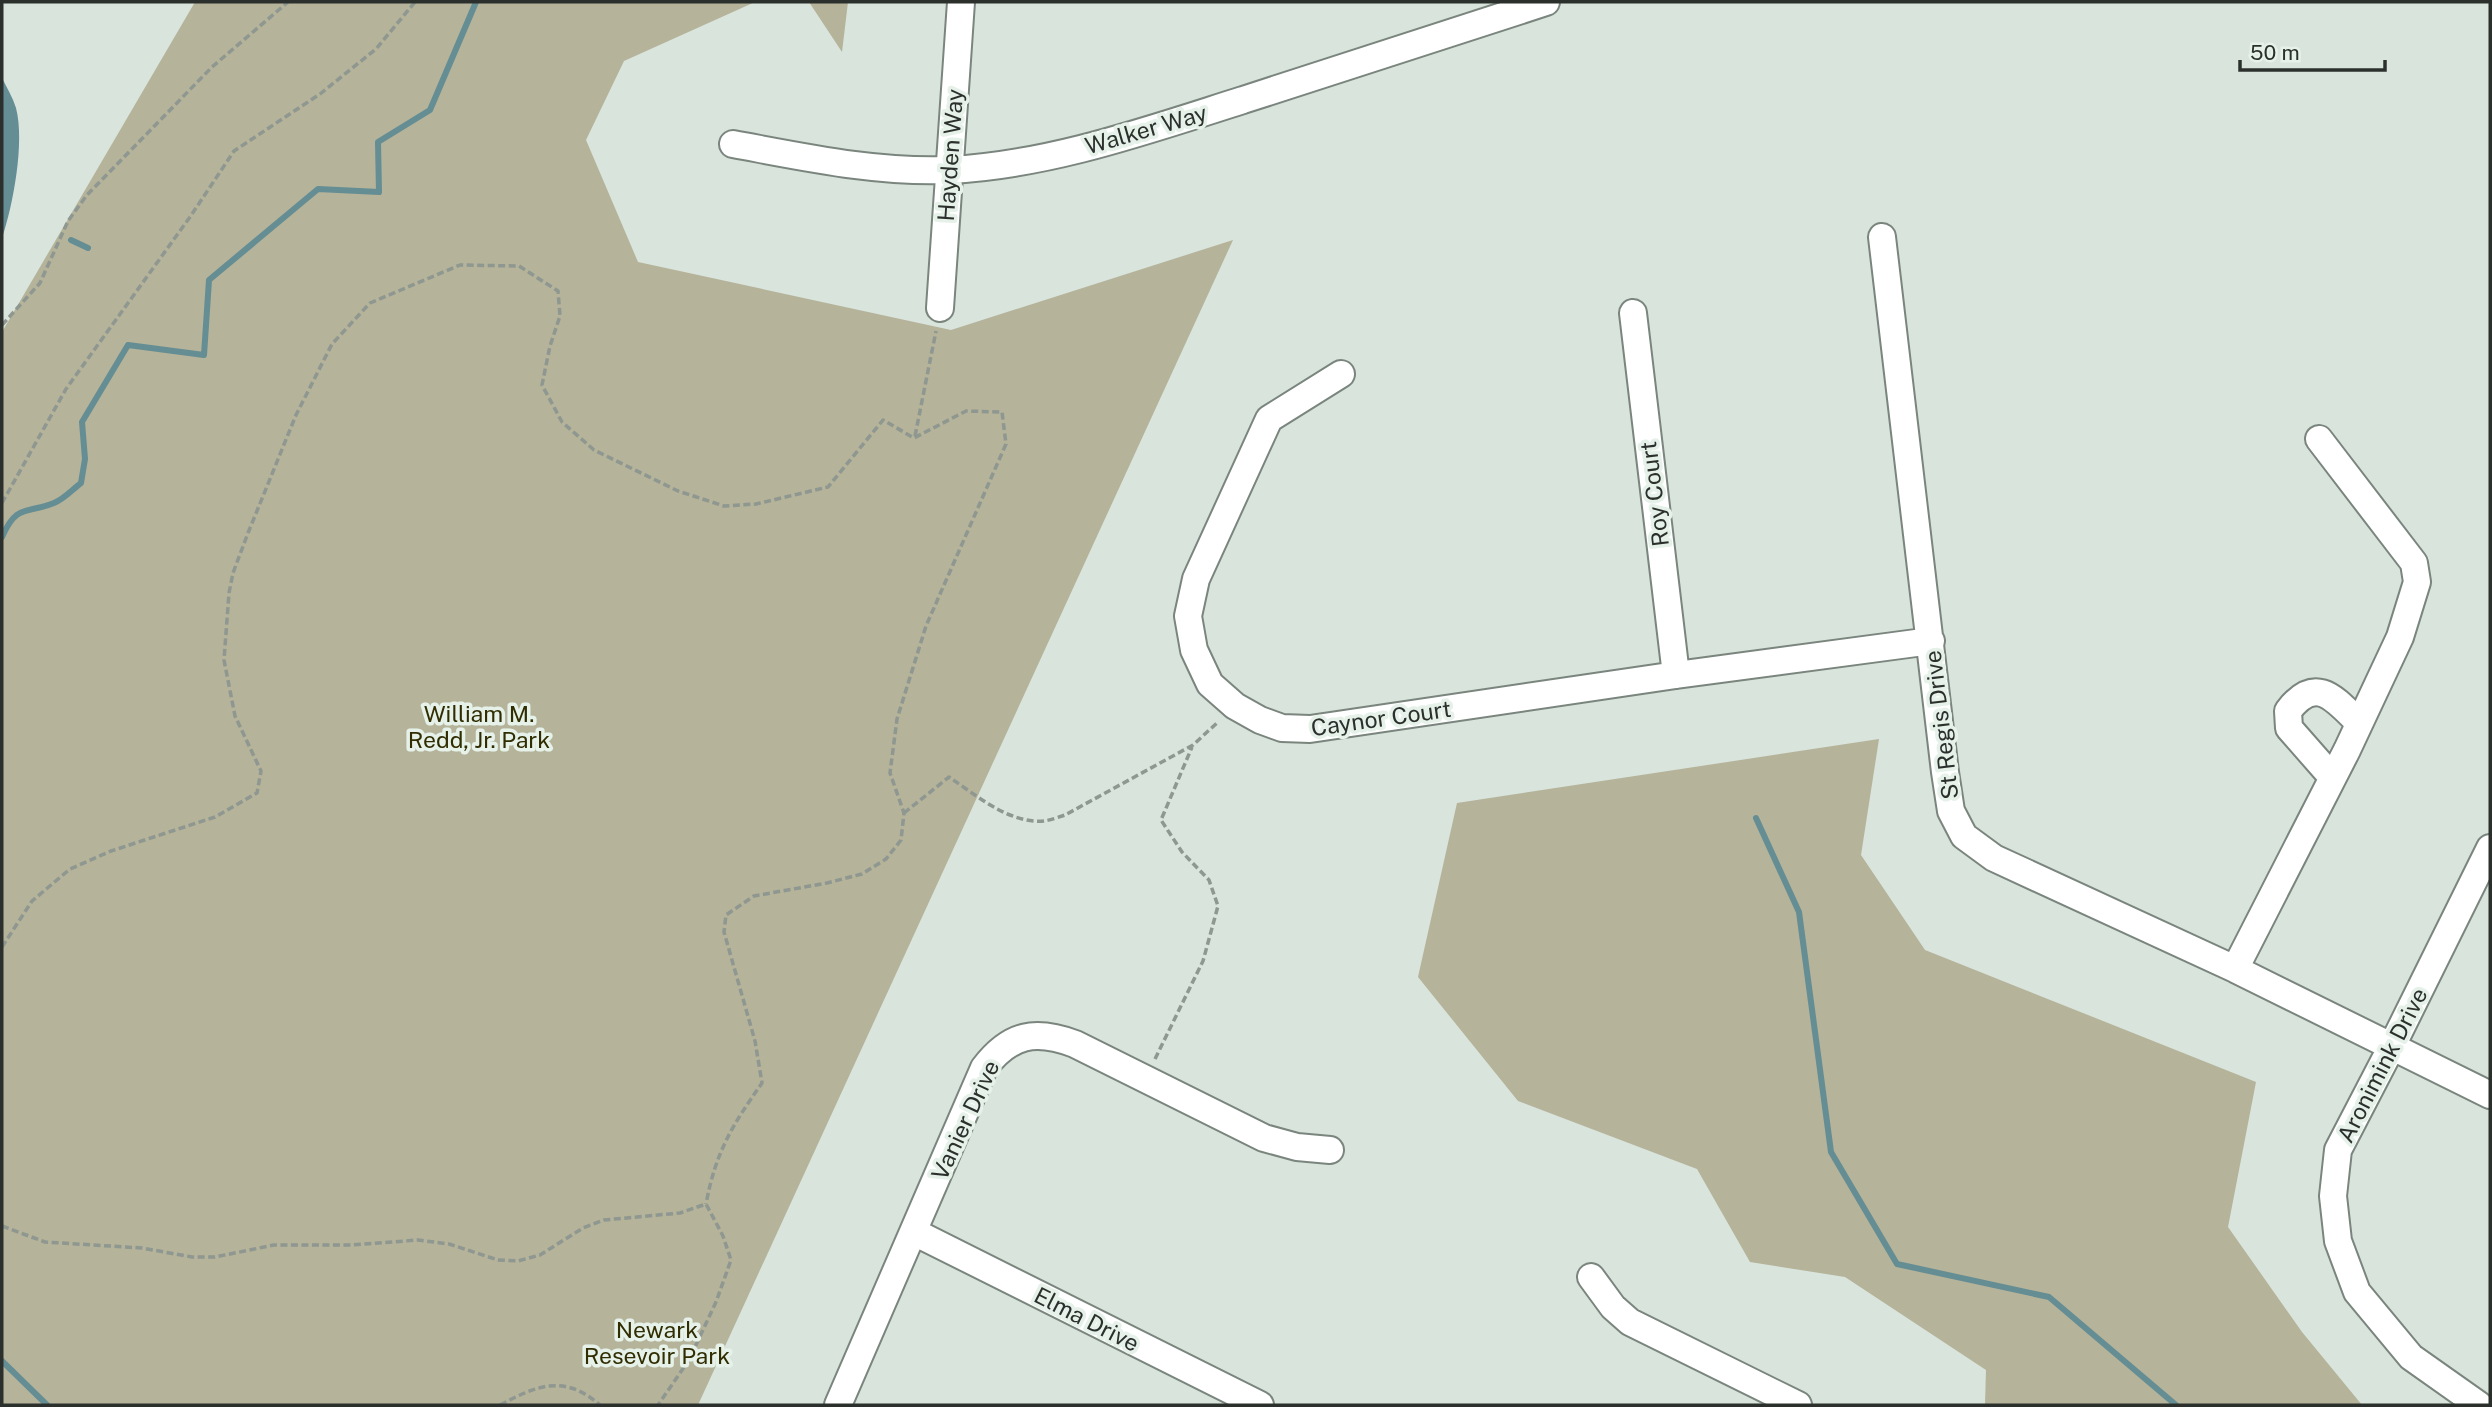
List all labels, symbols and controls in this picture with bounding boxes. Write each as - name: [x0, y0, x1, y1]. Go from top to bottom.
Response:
- scale bar: [2240, 28, 2385, 72]
- text: 50 m: [2250, 40, 2300, 65]
- street label: Hayden Way: [932, 88, 968, 222]
- street label: Walker Way: [1082, 99, 1210, 159]
- street label: Roy Court: [1634, 440, 1674, 548]
- street label: St Regis Drive: [1918, 649, 1964, 801]
- street label: Caynor Court: [1309, 695, 1453, 741]
- park label: William M. Redd, Jr. Park: [408, 700, 550, 753]
- street label: Aronimink Drive: [2331, 983, 2433, 1147]
- street label: Vanier Drive: [926, 1056, 1004, 1184]
- street label: Elma Drive: [1030, 1281, 1144, 1357]
- park label: Newark Resevoir Park: [584, 1316, 730, 1369]

